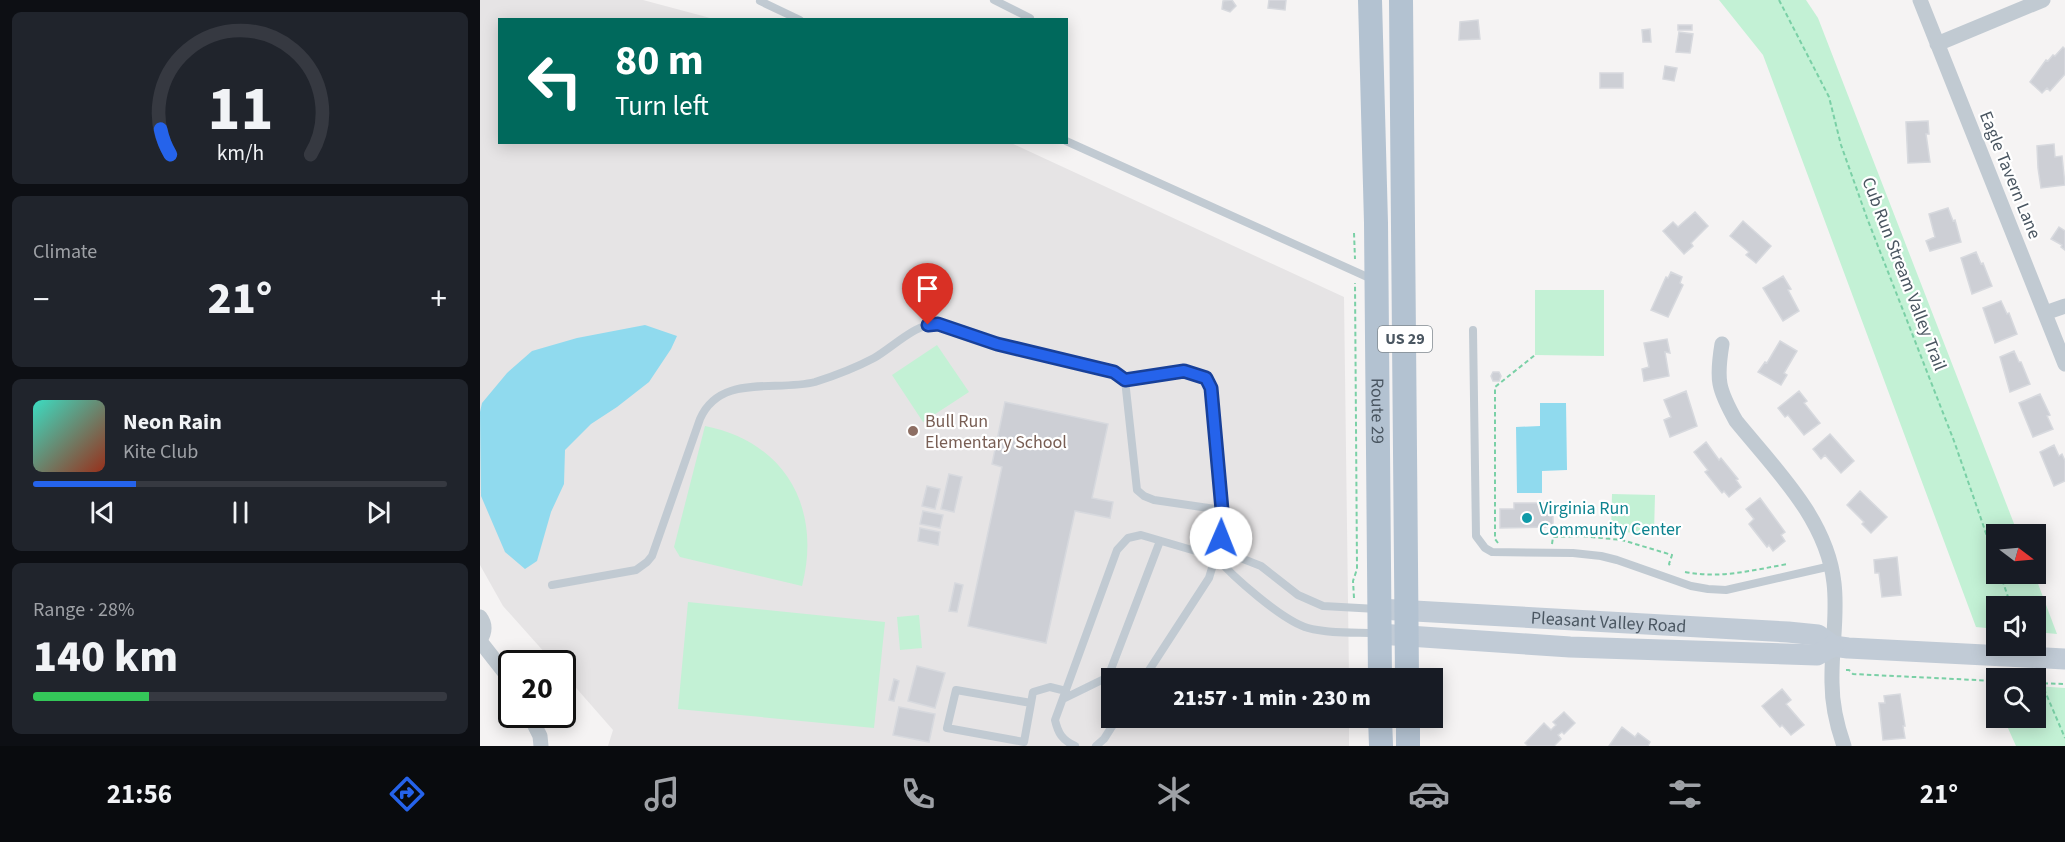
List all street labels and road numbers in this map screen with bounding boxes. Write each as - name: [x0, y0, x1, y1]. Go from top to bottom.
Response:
- street label: Eagle Tavern Lane: [1973, 107, 2047, 243]
- street label: Cub Run Stream Valley Trail: [1856, 174, 1952, 374]
- road number: US 29: [1378, 326, 1432, 352]
- street label: Route 29: [1365, 378, 1390, 444]
- street label: Pleasant Valley Road: [1530, 605, 1687, 639]

